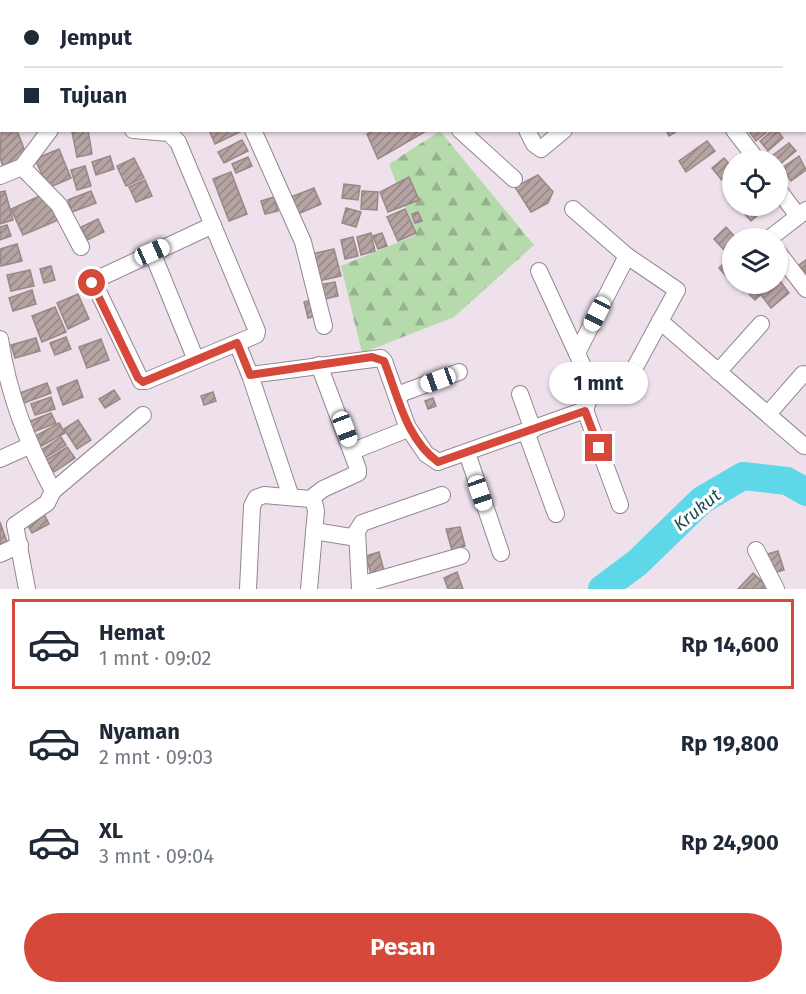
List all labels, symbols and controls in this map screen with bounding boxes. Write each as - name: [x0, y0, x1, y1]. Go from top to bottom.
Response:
- text: Jemput: [60, 24, 132, 51]
- text: Tujuan: [60, 82, 127, 109]
- map controls: [722, 150, 788, 294]
- button: locate: [722, 150, 788, 216]
- button: layers: [722, 228, 788, 294]
- car: [132, 236, 172, 268]
- route start: [78, 269, 105, 296]
- car: [581, 294, 613, 334]
- callout: 1 mnt: [550, 361, 648, 403]
- car: [418, 365, 458, 395]
- text: 1 mnt: [573, 371, 624, 395]
- car: [330, 409, 360, 449]
- route end: [585, 434, 612, 461]
- car: [466, 473, 494, 513]
- water label: Krukut: [669, 484, 725, 536]
- icon: car: [27, 617, 81, 671]
- text: Hemat: [99, 619, 165, 646]
- text: Rp 14,600: [681, 631, 779, 658]
- text: 1 mnt · 09:02: [99, 646, 212, 670]
- icon: car: [27, 716, 81, 770]
- text: Nyaman: [99, 718, 180, 745]
- text: Rp 19,800: [681, 730, 779, 757]
- text: 2 mnt · 09:03: [99, 745, 213, 769]
- icon: car: [27, 815, 81, 869]
- text: XL: [99, 817, 123, 844]
- text: Rp 24,900: [681, 829, 779, 856]
- text: 3 mnt · 09:04: [99, 844, 214, 868]
- button: Pesan: [24, 913, 782, 982]

